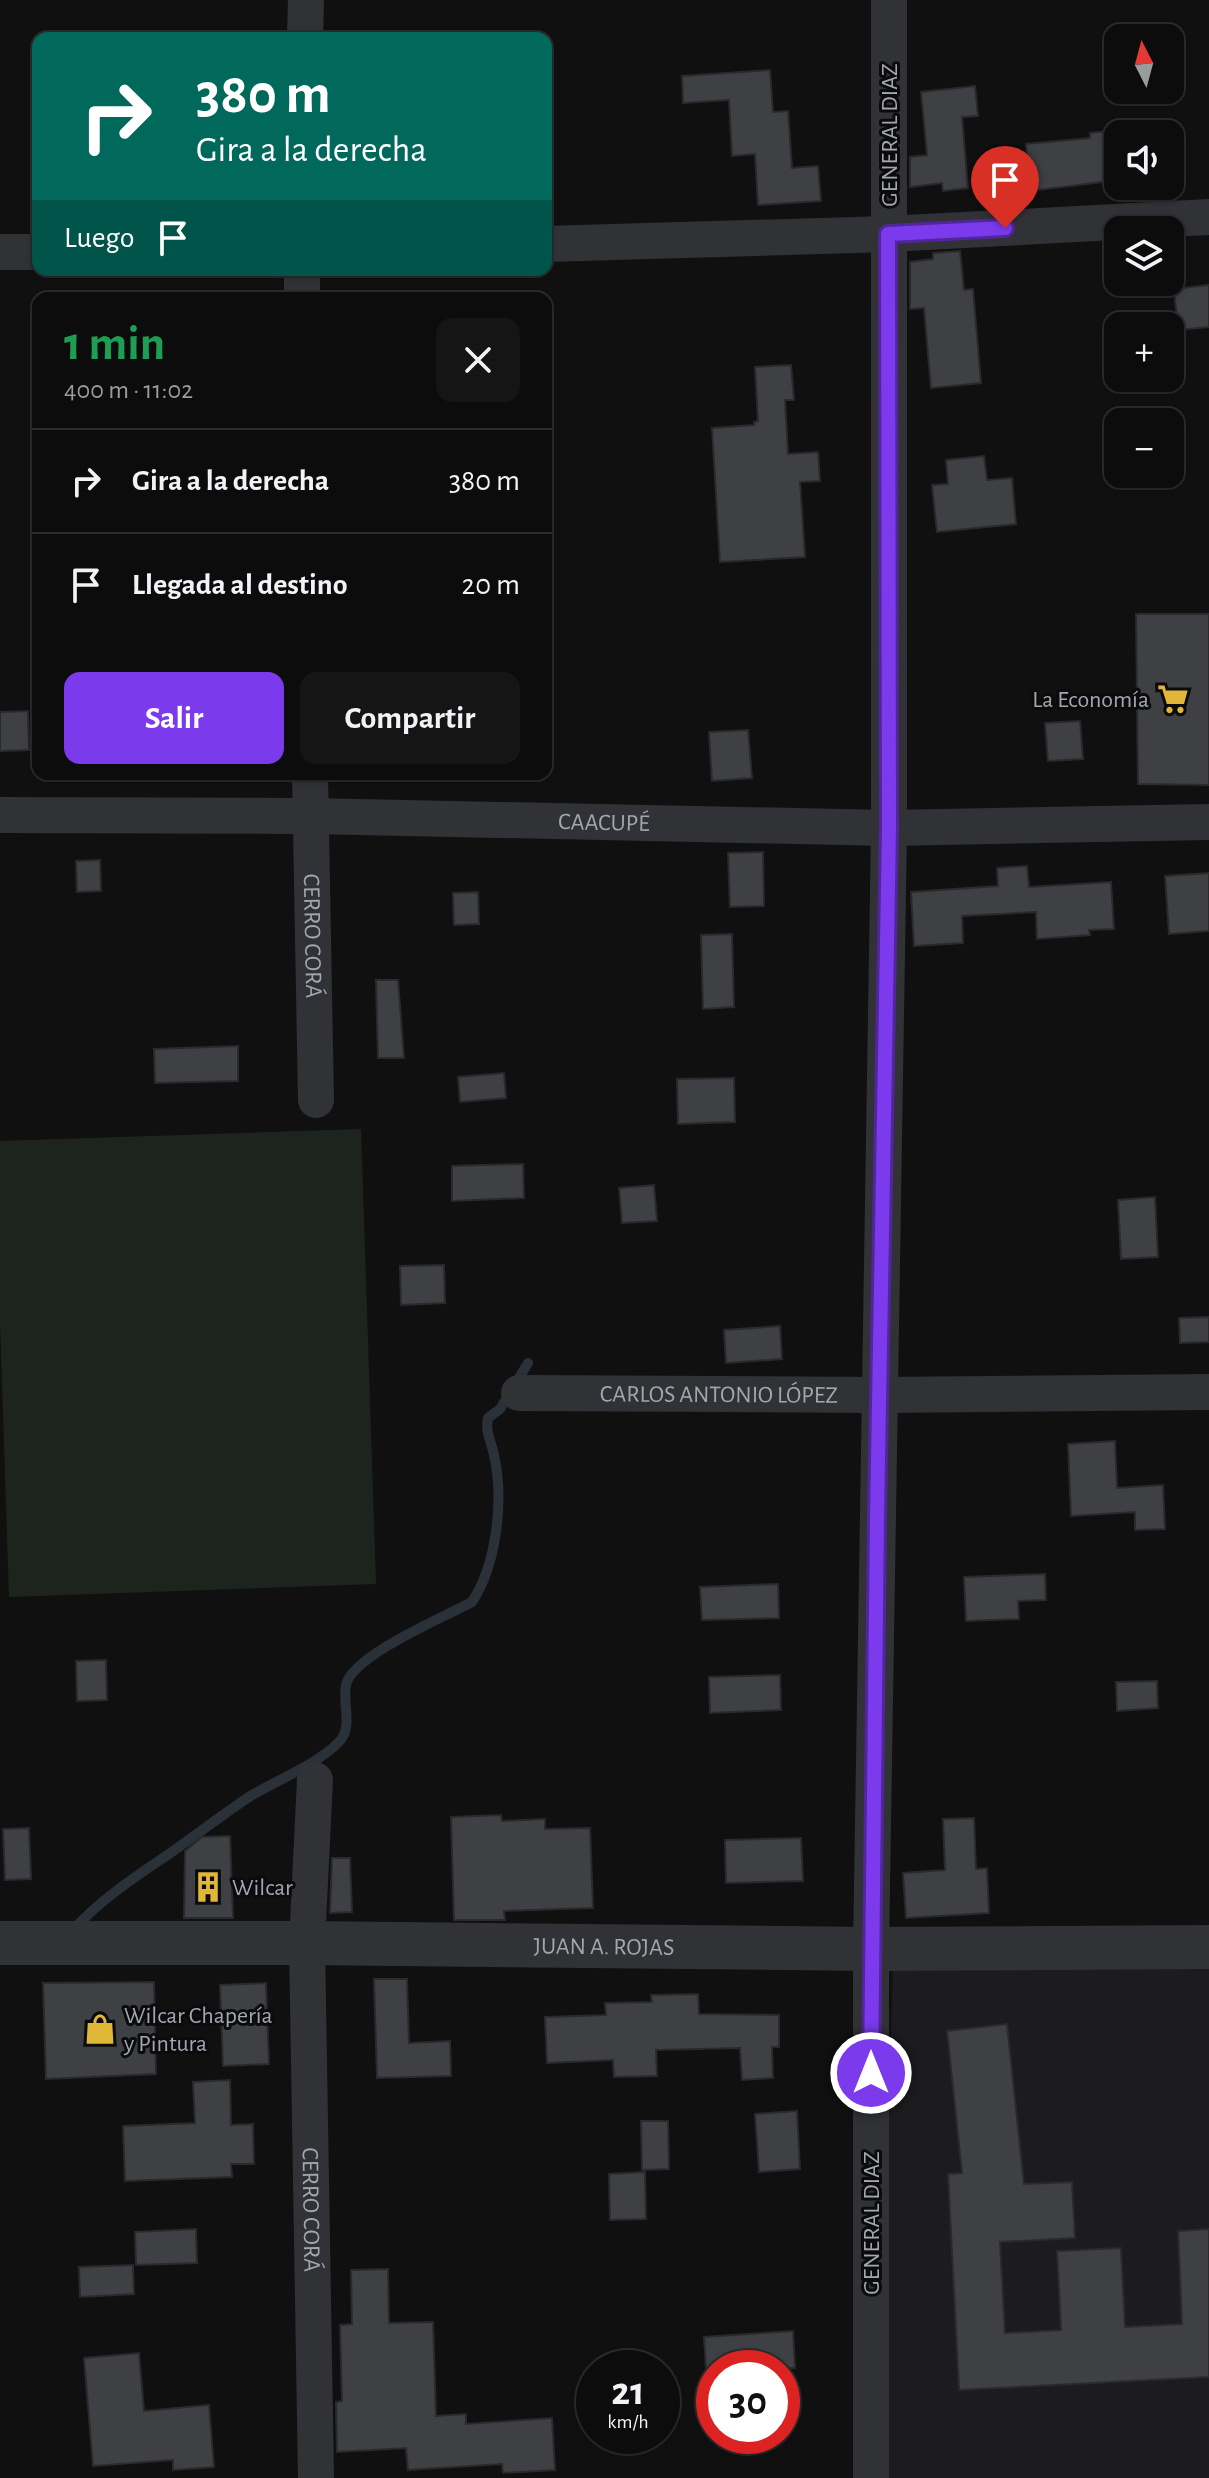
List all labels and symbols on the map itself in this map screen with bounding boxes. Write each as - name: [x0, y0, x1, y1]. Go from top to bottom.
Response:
- north arrow: [1104, 24, 1184, 104]
- street label: GENERAL DIAZ: [878, 63, 902, 207]
- pin: [971, 146, 1039, 228]
- supermarket icon: La Economía: [1156, 682, 1190, 716]
- place label: La Economía: [1032, 688, 1149, 712]
- street label: CAACUPÉ: [558, 810, 650, 836]
- street label: CERRO CORÁ: [299, 873, 327, 999]
- street label: CARLOS ANTONIO LÓPEZ: [600, 1381, 838, 1408]
- building icon: Wilcar: [191, 1870, 225, 1904]
- place label: Wilcar: [232, 1876, 293, 1900]
- street label: JUAN A. ROJAS: [534, 1934, 674, 1960]
- place label: Wilcar Chapería y Pintura: [123, 2004, 273, 2056]
- shop icon: Wilcar Chapería y Pintura: [83, 2012, 117, 2046]
- position arrow: [829, 2031, 913, 2115]
- street label: CERRO CORÁ: [297, 2147, 326, 2272]
- street label: GENERAL DIAZ: [860, 2151, 884, 2295]
- speed limit sign: 30: [696, 2350, 800, 2454]

